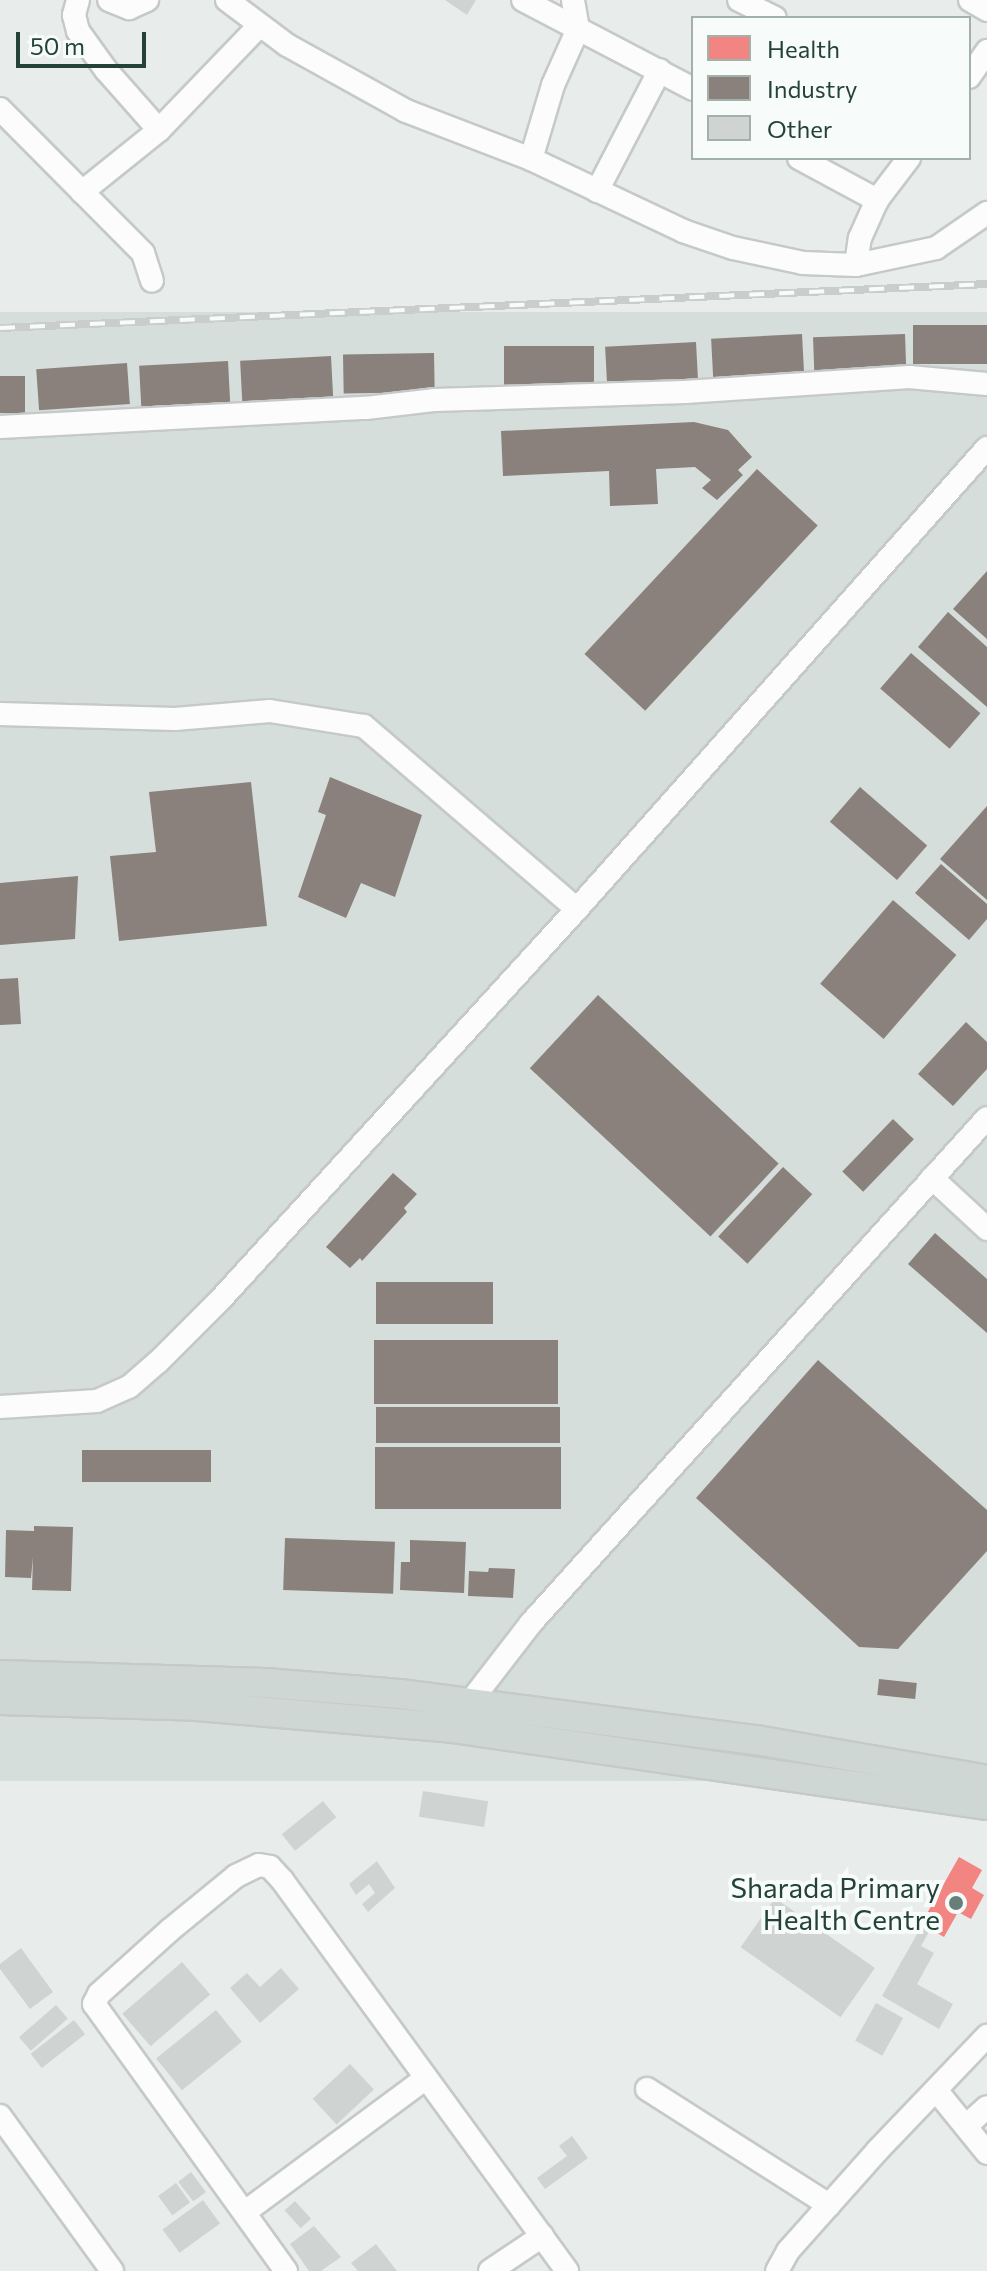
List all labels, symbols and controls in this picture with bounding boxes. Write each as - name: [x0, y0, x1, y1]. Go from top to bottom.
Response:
- scale bar: [20, 16, 150, 66]
- legend: [691, 16, 971, 160]
- text: 50 m: [30, 31, 85, 60]
- text: Health: [767, 34, 840, 63]
- text: Industry: [767, 74, 857, 103]
- text: Other: [767, 114, 832, 143]
- place label: Sharada Primary Health Centre: [730, 1870, 940, 1936]
- marker: Sharada Primary Health Centre: [947, 1894, 965, 1912]

